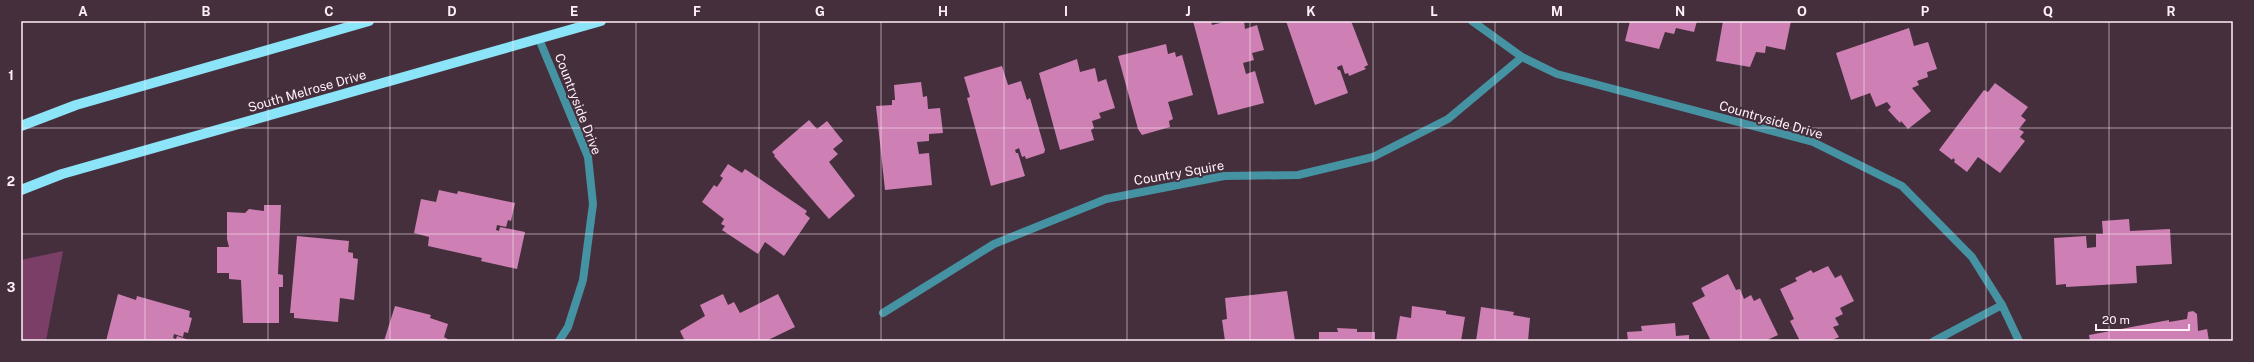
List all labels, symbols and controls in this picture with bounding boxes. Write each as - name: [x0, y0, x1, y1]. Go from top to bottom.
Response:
- text: A: [78, 4, 88, 19]
- text: B: [202, 4, 211, 19]
- text: C: [324, 4, 334, 19]
- text: D: [447, 4, 457, 19]
- text: E: [570, 4, 578, 19]
- text: F: [693, 4, 701, 19]
- text: G: [815, 4, 825, 19]
- text: H: [938, 4, 948, 19]
- text: I: [1064, 4, 1068, 19]
- text: J: [1185, 4, 1191, 19]
- text: K: [1306, 4, 1316, 19]
- text: L: [1430, 4, 1438, 19]
- text: M: [1551, 4, 1563, 19]
- text: N: [1675, 4, 1685, 19]
- text: O: [1797, 4, 1807, 19]
- text: P: [1921, 4, 1930, 19]
- text: Q: [2043, 4, 2053, 19]
- text: R: [2166, 4, 2176, 19]
- street label: Countryside Drive: [552, 51, 604, 157]
- street label: South Melrose Drive: [246, 67, 368, 115]
- text: 1: [8, 68, 14, 83]
- street label: Countryside Drive: [1717, 98, 1825, 142]
- street label: Country Squire: [1133, 158, 1225, 188]
- text: 2: [7, 174, 15, 189]
- text: 3: [7, 280, 16, 295]
- scale bar: [2096, 306, 2189, 332]
- text: 20 m: [2102, 313, 2130, 327]

